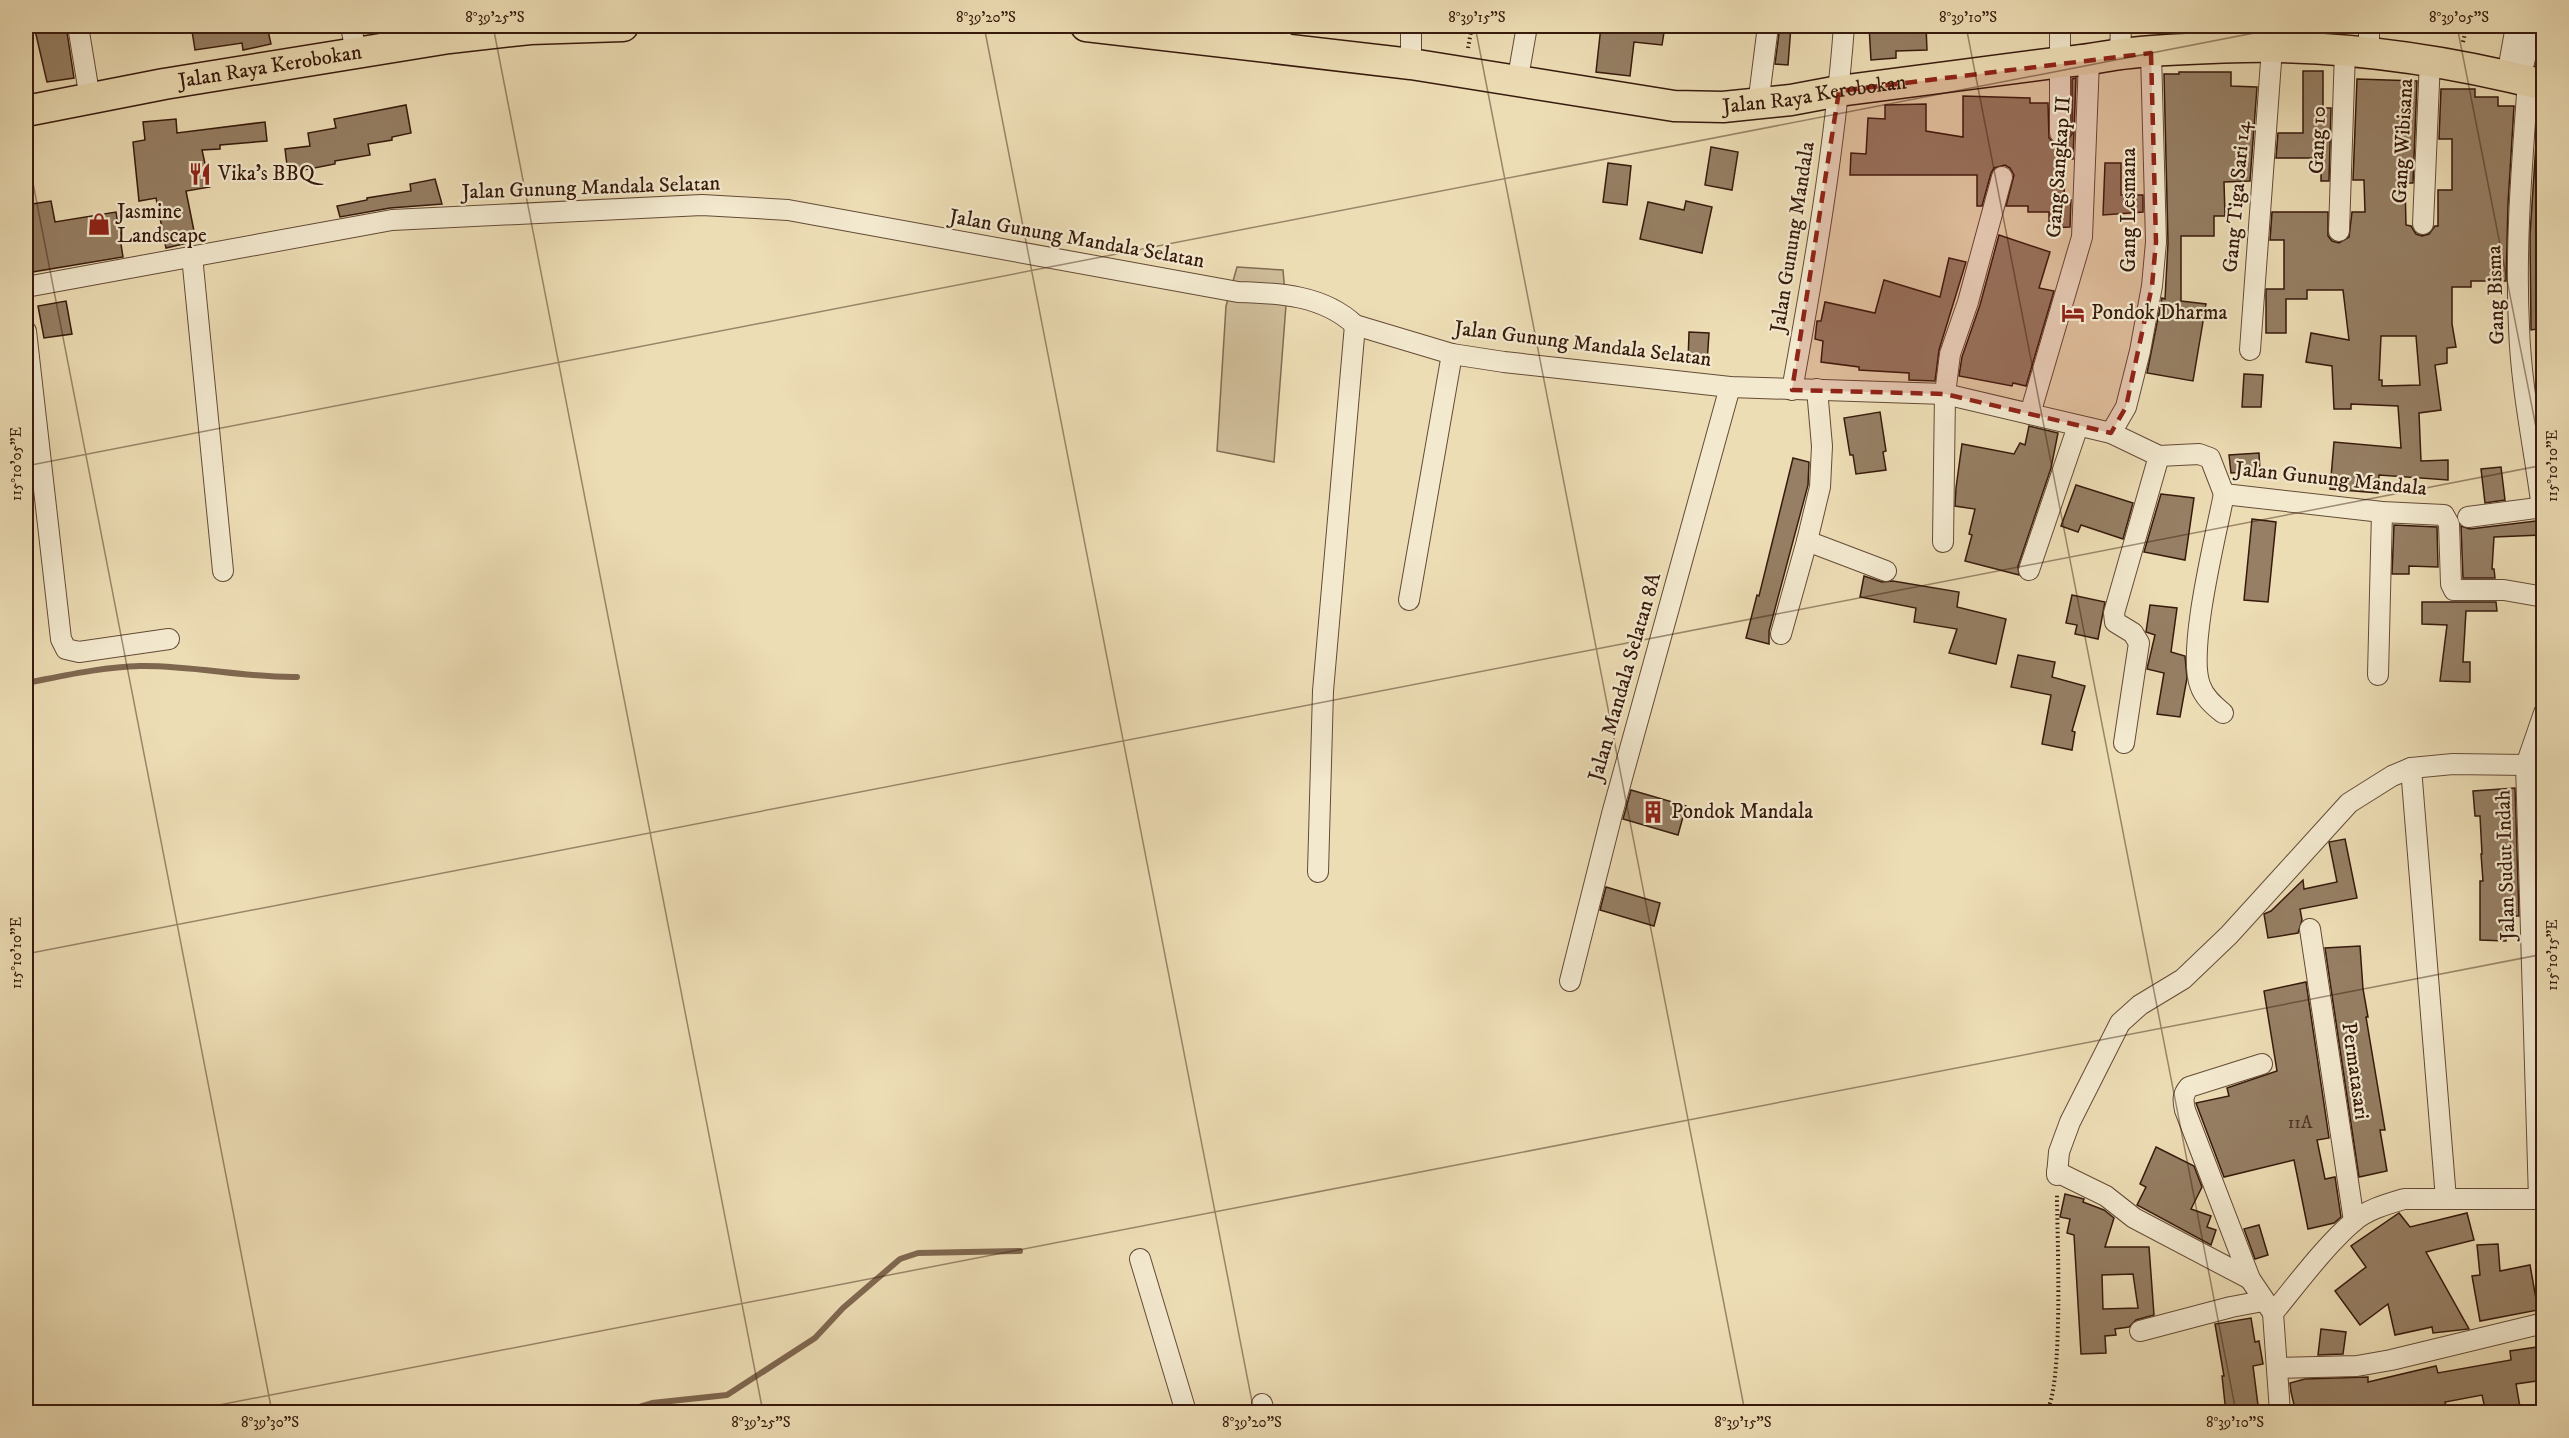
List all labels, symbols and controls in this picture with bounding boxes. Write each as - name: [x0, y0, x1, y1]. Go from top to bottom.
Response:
- text: 8°39'25"S: [465, 8, 525, 27]
- text: 8°39'20"S: [956, 8, 1016, 27]
- text: 8°39'15"S: [1448, 8, 1506, 27]
- text: 8°39'10"S: [1939, 8, 1997, 27]
- text: 8°39'05"S: [2429, 8, 2489, 27]
- street label: Jalan Raya Kerobokan: [174, 39, 364, 95]
- street label: Jalan Raya Kerobokan: [1719, 69, 1908, 120]
- street label: Gang Wibisana: [2387, 78, 2419, 204]
- street label: Gang Sangkap II: [2041, 95, 2077, 239]
- street label: Gang 10: [2304, 105, 2332, 175]
- street label: Gang Tiga Sari 14: [2217, 119, 2257, 274]
- street label: Jalan Gunung Mandala: [1765, 140, 1821, 336]
- street label: Gang Lesmana: [2116, 148, 2142, 272]
- restaurant icon: Vika’s BBQ: [187, 161, 213, 187]
- place label: Vika’s BBQ: [217, 161, 324, 187]
- street label: Jalan Gunung Mandala Selatan: [459, 170, 721, 206]
- place label: Jasmine Landscape: [115, 199, 207, 249]
- street label: Jalan Gunung Mandala Selatan: [945, 203, 1207, 274]
- shop icon: Jasmine Landscape: [86, 211, 112, 237]
- street label: Gang Bisma: [2481, 245, 2511, 345]
- hotel icon: Pondok Dharma: [2060, 300, 2086, 326]
- place label: Pondok Dharma: [2091, 300, 2228, 326]
- street label: Jalan Gunung Mandala Selatan: [1451, 315, 1713, 373]
- text: 115°10'05"E: [7, 427, 26, 501]
- text: 115°10'10"E: [2543, 430, 2562, 502]
- street label: Jalan Gunung Mandala: [2232, 456, 2428, 502]
- street label: Jalan Mandala Selatan 8A: [1582, 569, 1667, 786]
- street label: Jalan Sudut Indah: [2490, 789, 2522, 943]
- building icon: Pondok Mandala: [1640, 799, 1666, 825]
- place label: Pondok Mandala: [1671, 799, 1813, 825]
- text: 115°10'10"E: [7, 917, 26, 989]
- text: 115°10'15"E: [2543, 919, 2562, 991]
- street label: Permatasari: [2335, 1021, 2375, 1121]
- house number: 11A: [2288, 1112, 2313, 1134]
- text: 8°39'30"S: [241, 1413, 299, 1432]
- text: 8°39'25"S: [731, 1413, 791, 1432]
- text: 8°39'20"S: [1222, 1413, 1282, 1432]
- text: 8°39'15"S: [1714, 1413, 1772, 1432]
- text: 8°39'10"S: [2206, 1413, 2264, 1432]

